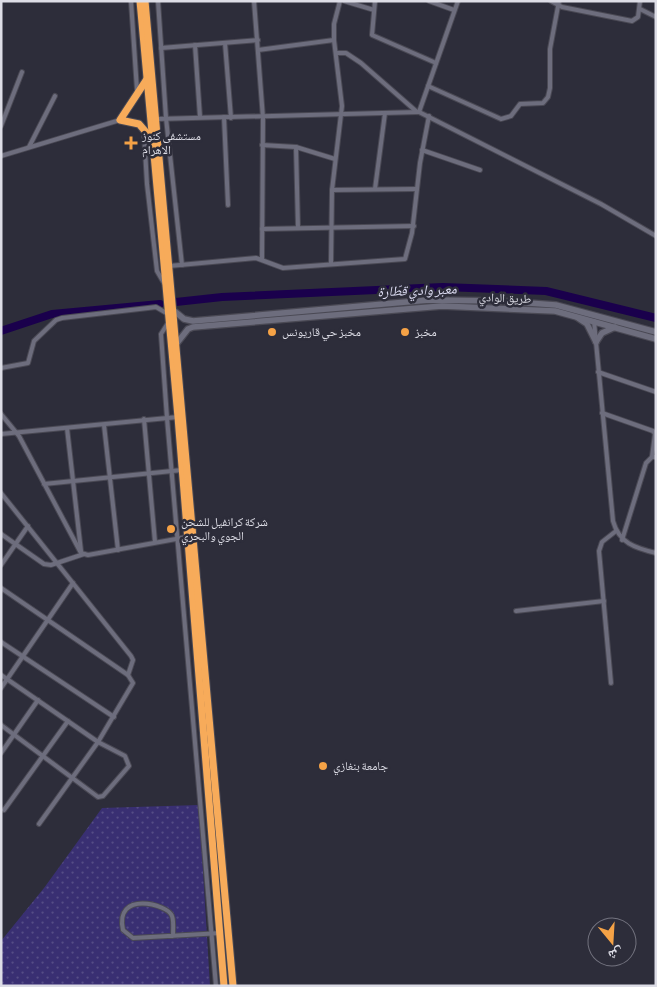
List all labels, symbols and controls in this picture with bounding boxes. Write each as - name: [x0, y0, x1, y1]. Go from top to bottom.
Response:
- place label: مستشفى كنوز الاهرام: [141, 129, 201, 158]
- marker: مستشفى كنوز الاهرام: [124, 136, 138, 150]
- water label: معبر وادي قطّارة: [377, 281, 458, 303]
- street label: طريق الوادي: [478, 290, 532, 309]
- place label: مخبز حي قاريونس: [282, 325, 361, 342]
- place label: مخبز: [414, 325, 437, 339]
- marker: مخبز حي قاريونس: [266, 326, 278, 338]
- marker: مخبز: [399, 326, 411, 338]
- place label: شركة كرانفيل للشحن الجوي والبحري: [181, 515, 268, 546]
- marker: شركة كرانفيل للشحن الجوي والبحري: [165, 523, 177, 535]
- place label: جامعة بنغازي: [333, 759, 388, 776]
- marker: جامعة بنغازي: [317, 760, 329, 772]
- north arrow: [587, 917, 637, 967]
- text: ش: [606, 944, 626, 964]

